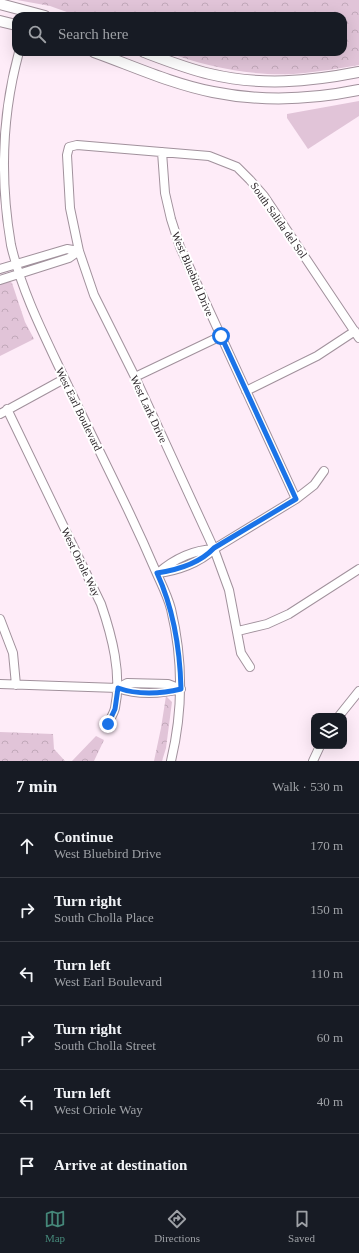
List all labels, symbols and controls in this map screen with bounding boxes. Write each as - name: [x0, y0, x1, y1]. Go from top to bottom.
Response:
- search box: [12, 12, 347, 56]
- icon: search: [26, 23, 48, 45]
- text: Search here: [58, 26, 128, 42]
- street label: South Salida del Sol: [248, 180, 310, 260]
- street label: West Bluebird Drive: [170, 230, 216, 318]
- route start: [212, 327, 230, 345]
- street label: West Earl Boulevard: [54, 365, 105, 453]
- street label: West Lark Drive: [128, 373, 170, 445]
- street label: West Oriole Way: [59, 526, 103, 599]
- map controls: [311, 713, 347, 749]
- button: layers: [311, 713, 347, 749]
- route end: [99, 715, 117, 733]
- text: 7 min: [16, 777, 57, 796]
- text: Walk · 530 m: [272, 779, 343, 794]
- text: Continue: [54, 829, 113, 845]
- icon: ahead: [16, 835, 38, 857]
- text: 170 m: [310, 838, 343, 853]
- text: West Bluebird Drive: [54, 846, 161, 861]
- text: Turn right: [54, 893, 121, 909]
- icon: right: [16, 899, 38, 921]
- text: 150 m: [310, 902, 343, 917]
- text: South Cholla Place: [54, 910, 154, 925]
- text: Turn left: [54, 957, 111, 973]
- icon: left: [16, 963, 38, 985]
- text: 110 m: [311, 966, 343, 981]
- text: West Earl Boulevard: [54, 974, 162, 989]
- text: Turn right: [54, 1021, 121, 1037]
- icon: right: [16, 1027, 38, 1049]
- text: 60 m: [317, 1030, 343, 1045]
- text: South Cholla Street: [54, 1038, 156, 1053]
- text: Turn left: [54, 1085, 111, 1101]
- icon: left: [16, 1091, 38, 1113]
- text: 40 m: [317, 1094, 343, 1109]
- text: West Oriole Way: [54, 1102, 143, 1117]
- icon: arrive: [16, 1155, 38, 1177]
- text: Arrive at destination: [54, 1157, 187, 1173]
- tab: Map: [44, 1208, 66, 1244]
- tab: Directions: [154, 1208, 200, 1244]
- tab: Saved: [288, 1208, 315, 1244]

